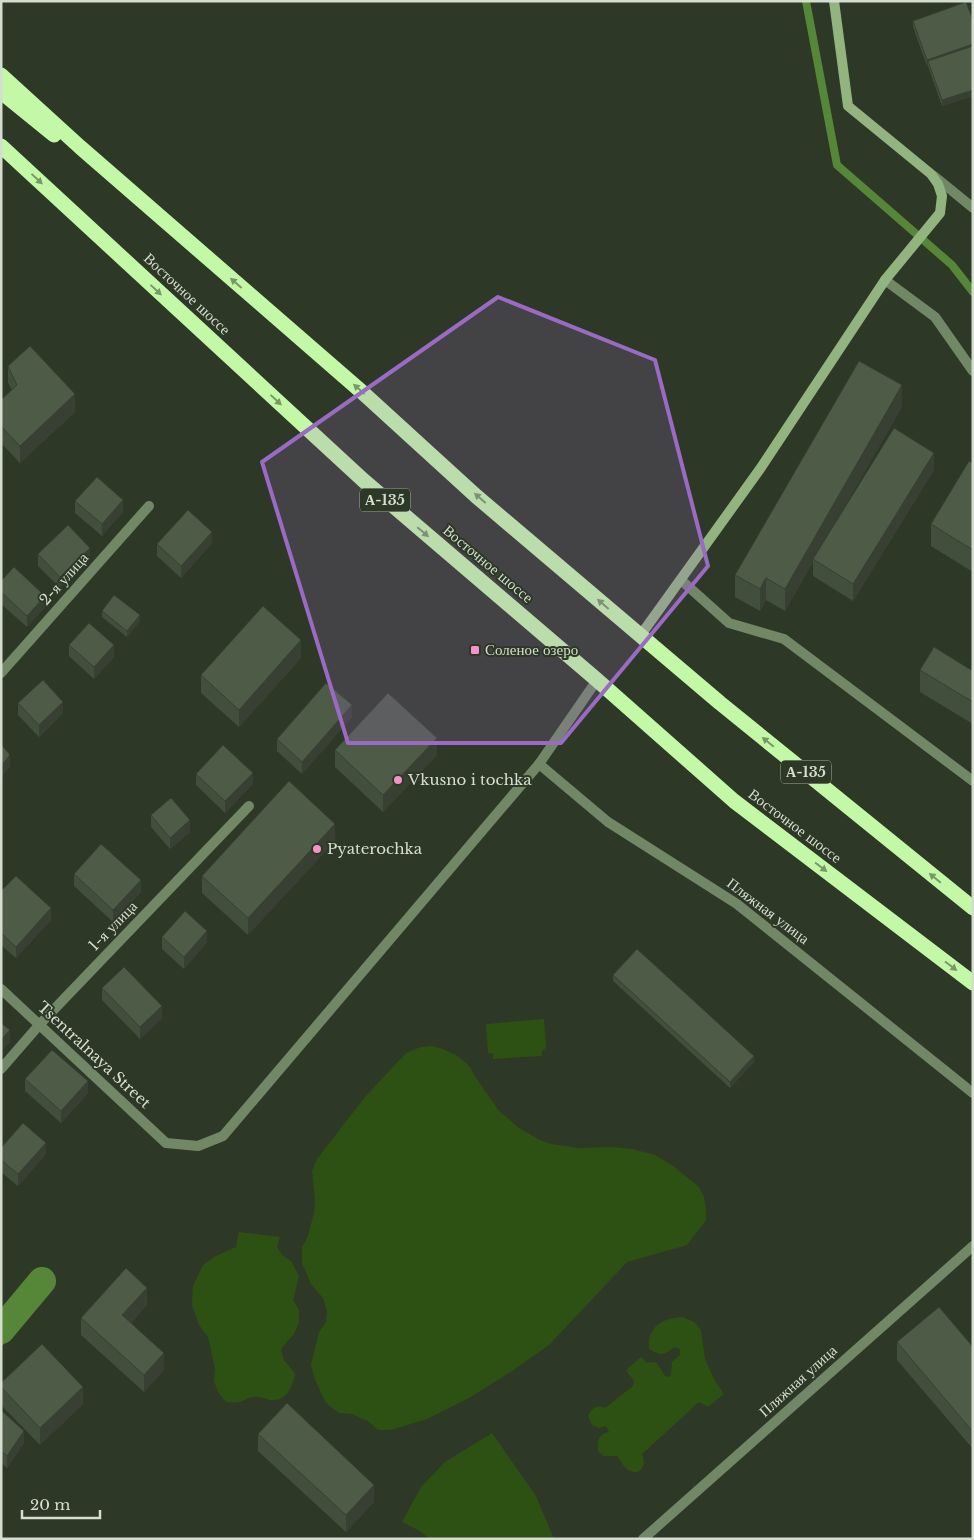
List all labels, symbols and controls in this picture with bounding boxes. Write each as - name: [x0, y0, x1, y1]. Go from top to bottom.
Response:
- one-way arrow: [31, 173, 43, 185]
- street label: Восточное шоссе: [140, 249, 235, 339]
- one-way arrow: [231, 277, 243, 289]
- one-way arrow: [150, 284, 162, 296]
- one-way arrow: [353, 384, 366, 395]
- one-way arrow: [269, 394, 281, 406]
- road number: А-135: [360, 488, 410, 512]
- one-way arrow: [473, 493, 486, 504]
- street label: Восточное шоссе: [439, 520, 538, 607]
- one-way arrow: [416, 526, 429, 537]
- street label: 2-я улица: [35, 548, 92, 609]
- one-way arrow: [597, 599, 609, 610]
- place label: Соленое озеро: [485, 640, 578, 659]
- marker: Соленое озеро: [469, 644, 481, 656]
- one-way arrow: [762, 736, 775, 747]
- road number: А-135: [781, 760, 831, 784]
- place label: Vkusno i tochka: [407, 770, 532, 789]
- marker: Vkusno i tochka: [392, 774, 404, 786]
- street label: Восточное шоссе: [745, 784, 846, 867]
- place label: Pyaterochka: [327, 839, 423, 858]
- marker: Pyaterochka: [311, 843, 323, 855]
- one-way arrow: [814, 862, 827, 873]
- one-way arrow: [929, 872, 942, 883]
- street label: Пляжная улица: [723, 873, 814, 948]
- street label: 1-я улица: [84, 897, 141, 955]
- one-way arrow: [944, 961, 957, 971]
- street label: Tsentralnaya Street: [34, 997, 155, 1112]
- street label: Пляжная улица: [755, 1340, 841, 1421]
- scale bar: [22, 1488, 100, 1520]
- text: 20 m: [30, 1495, 70, 1514]

